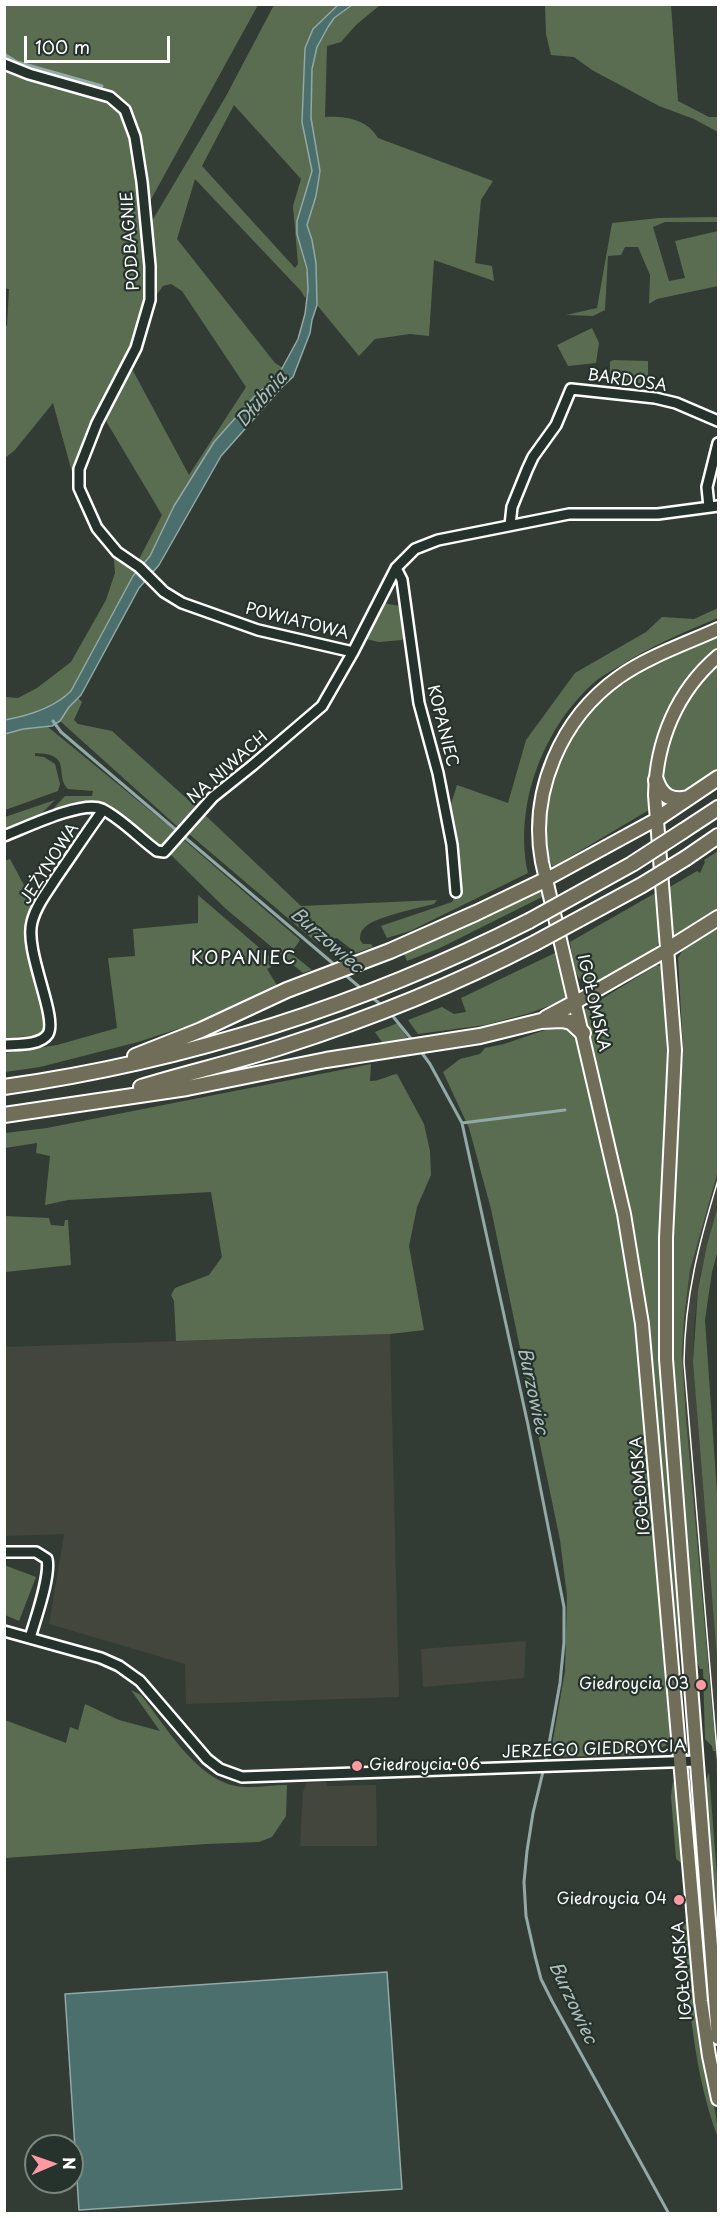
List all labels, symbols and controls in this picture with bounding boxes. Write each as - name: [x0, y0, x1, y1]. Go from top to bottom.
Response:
- scale bar: [27, 24, 172, 62]
- text: 100 m: [35, 33, 90, 60]
- street label: PODBAGNIE: [118, 191, 144, 291]
- street label: BARDOSA: [586, 366, 668, 396]
- water label: Dłubnia: [232, 368, 292, 432]
- street label: POWIATOWA: [243, 600, 351, 644]
- street label: KOPANIEC: [423, 683, 461, 769]
- street label: NA NIWACH: [184, 728, 272, 808]
- street label: JEŻYNOWA: [17, 820, 83, 908]
- water label: Burzowiec: [286, 904, 366, 978]
- district label: KOPANIEC: [191, 948, 297, 970]
- street label: IGOŁOMSKA: [573, 953, 613, 1053]
- water label: Burzowiec: [512, 1346, 552, 1436]
- street label: IGOŁOMSKA: [627, 1436, 655, 1536]
- place label: Giedroycia 03: [579, 1675, 689, 1695]
- marker: Giedroycia 03: [694, 1678, 708, 1692]
- street label: JERZEGO GIEDROYCIA: [502, 1737, 686, 1763]
- place label: Giedroycia 06: [369, 1756, 480, 1776]
- marker: Giedroycia 06: [350, 1759, 364, 1773]
- place label: Giedroycia 04: [557, 1890, 667, 1910]
- marker: Giedroycia 04: [672, 1893, 686, 1907]
- street label: IGOŁOMSKA: [669, 1921, 697, 2021]
- water label: Burzowiec: [544, 1958, 600, 2048]
- north arrow: [24, 2134, 84, 2194]
- text: N: [58, 2157, 82, 2170]

